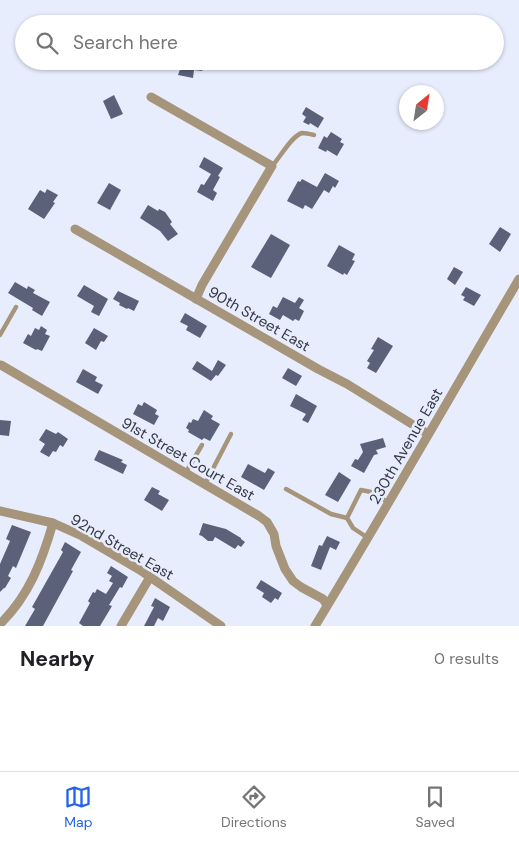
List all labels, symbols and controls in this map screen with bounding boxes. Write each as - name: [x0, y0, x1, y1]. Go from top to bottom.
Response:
- search box: [15, 15, 504, 70]
- icon: search: [33, 29, 61, 57]
- text: Search here: [73, 30, 178, 55]
- north arrow: [399, 85, 444, 130]
- street label: 90th Street East: [204, 282, 314, 356]
- street label: 230th Avenue East: [365, 384, 447, 508]
- street label: 91st Street Court East: [118, 413, 258, 505]
- street label: 92nd Street East: [67, 509, 177, 585]
- text: Nearby: [20, 645, 94, 673]
- text: 0 results: [434, 648, 499, 669]
- tab: Map: [64, 783, 92, 831]
- tab: Directions: [221, 783, 287, 831]
- tab: Saved: [415, 783, 455, 831]

